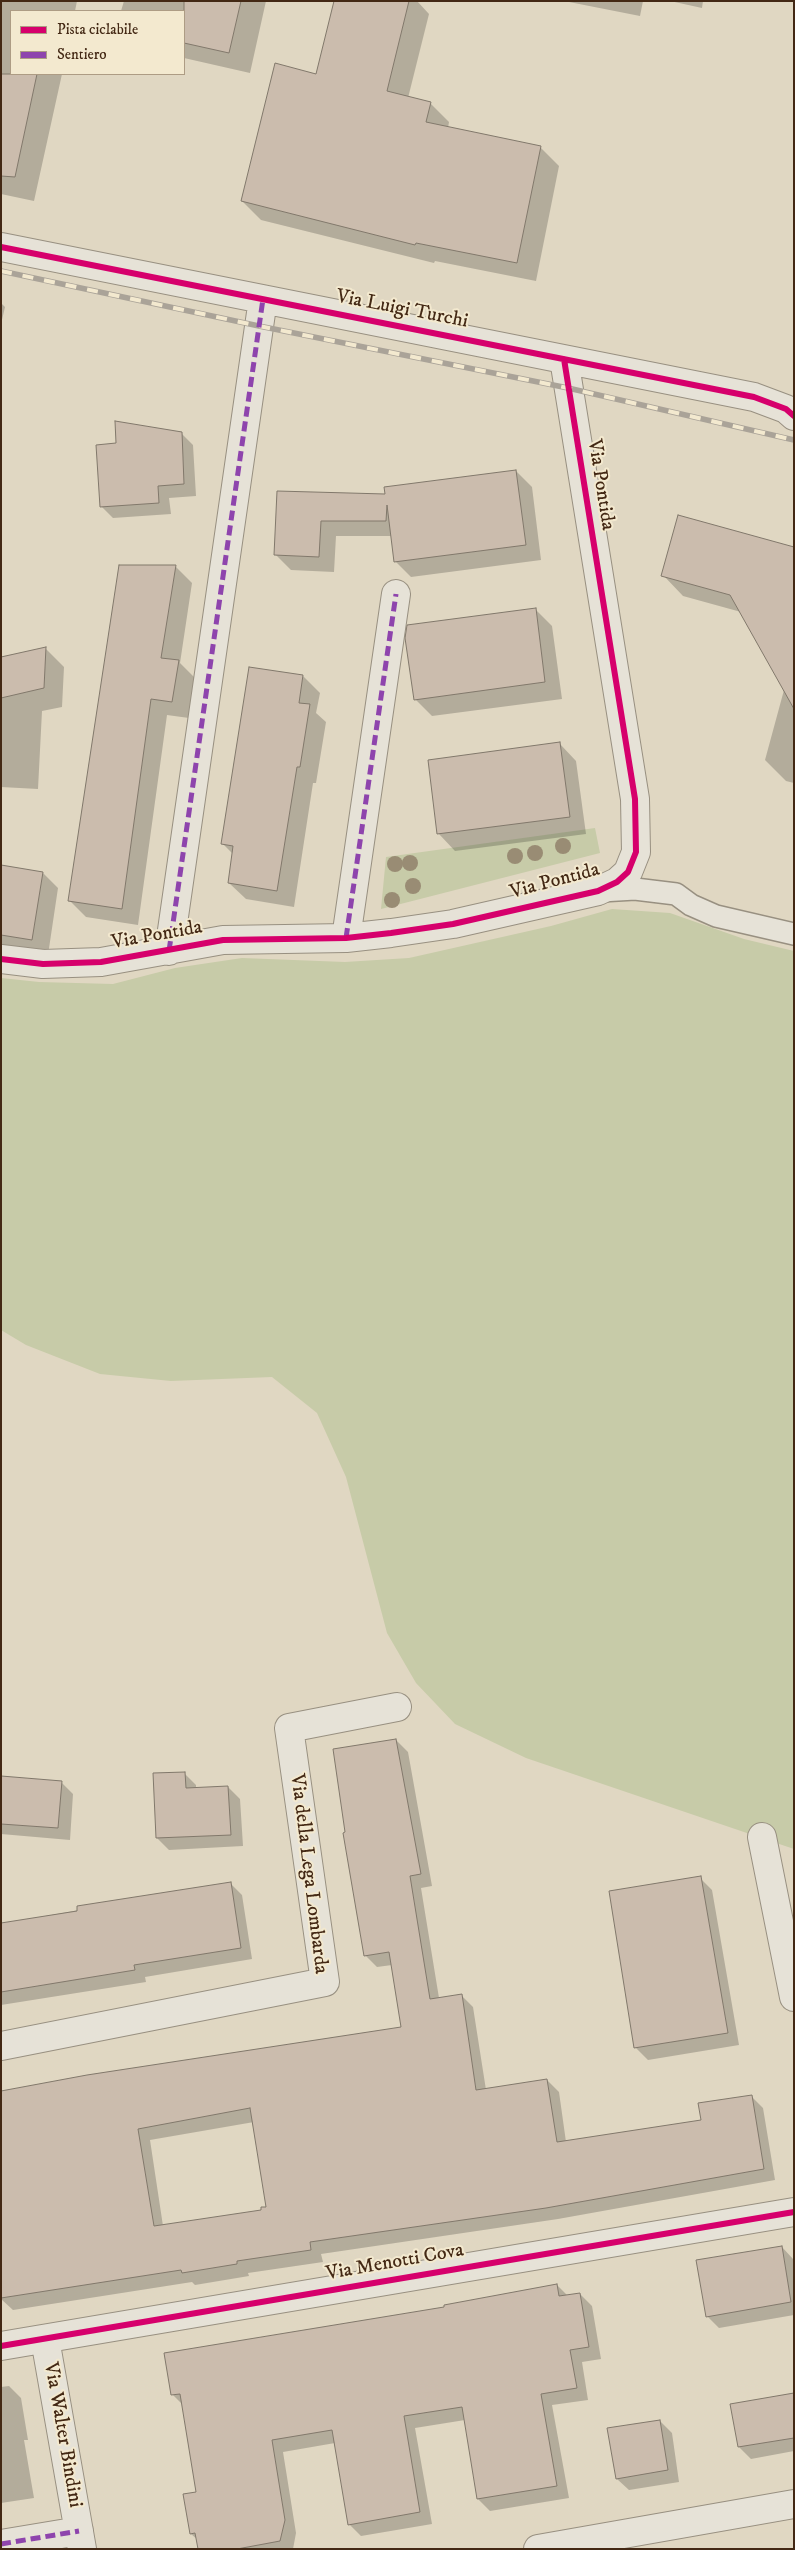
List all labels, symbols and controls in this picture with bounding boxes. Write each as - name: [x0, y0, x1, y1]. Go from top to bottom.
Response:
- legend: [10, 10, 185, 75]
- text: Pista ciclabile: [57, 20, 138, 39]
- text: Sentiero: [57, 45, 107, 64]
- street label: Via Luigi Turchi: [334, 285, 470, 335]
- street label: Via Pontida: [581, 438, 619, 532]
- street label: Via Pontida: [508, 859, 602, 905]
- street label: Via Pontida: [110, 916, 204, 956]
- street label: Via della Lega Lombarda: [284, 1773, 332, 1975]
- street label: Via Menotti Cova: [324, 2239, 466, 2287]
- street label: Via Walter Bindini: [37, 2360, 87, 2510]

